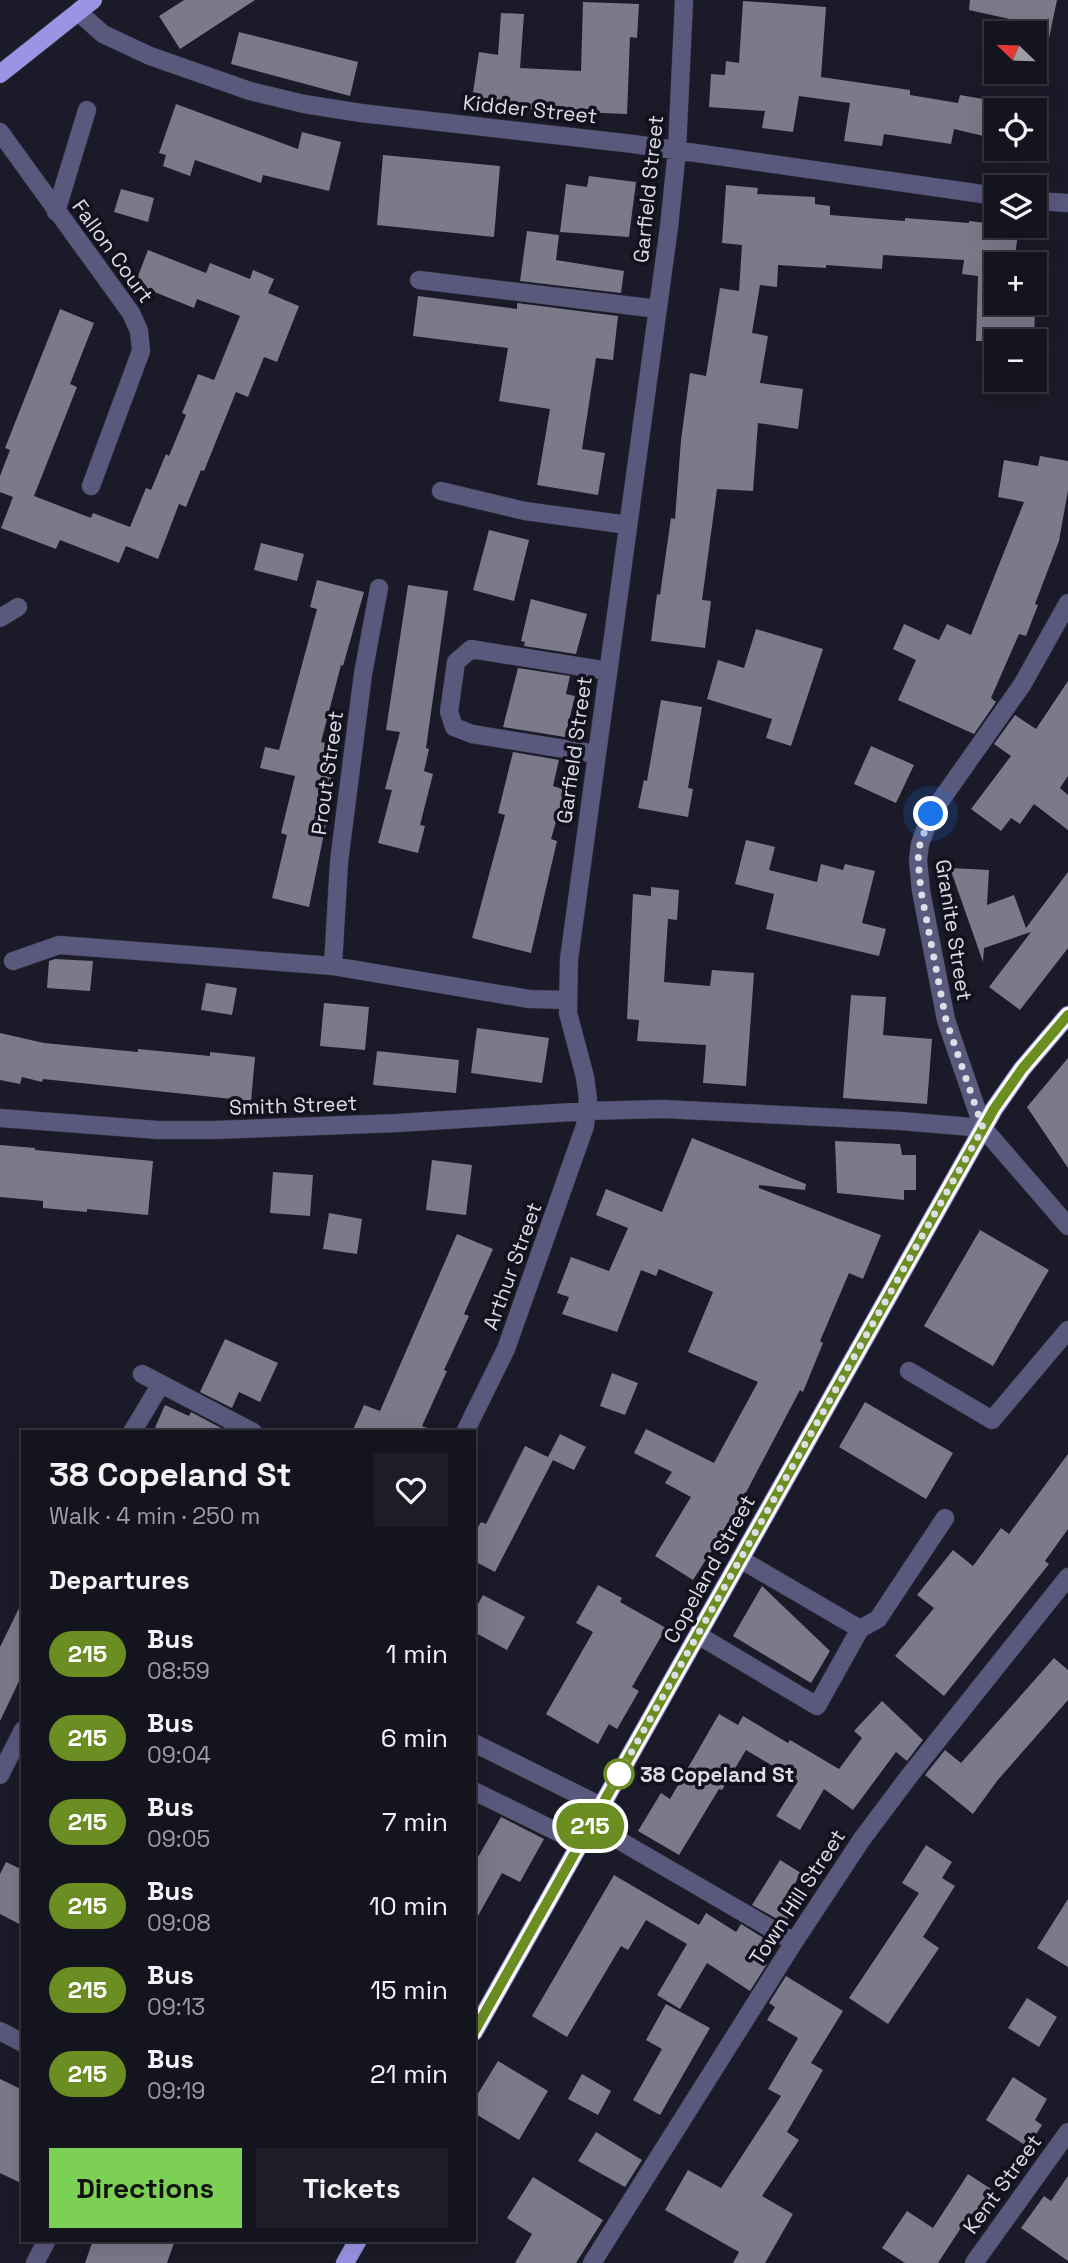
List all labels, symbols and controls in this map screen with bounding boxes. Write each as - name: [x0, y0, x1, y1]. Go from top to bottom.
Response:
- north arrow: [984, 21, 1046, 84]
- map controls: [984, 21, 1047, 392]
- street label: Kidder Street: [461, 89, 599, 129]
- button: locate: [984, 98, 1047, 161]
- street label: Garfield Street: [627, 114, 669, 264]
- button: layers: [984, 175, 1047, 238]
- street label: Fallon Court: [66, 194, 160, 308]
- button: +: [984, 252, 1047, 315]
- button: −: [984, 329, 1047, 392]
- street label: Garfield Street: [550, 675, 598, 825]
- street label: Prout Street: [305, 709, 349, 837]
- your location: [913, 796, 948, 831]
- street label: Granite Street: [929, 857, 979, 1003]
- street label: Smith Street: [228, 1089, 358, 1121]
- street label: Arthur Street: [476, 1198, 548, 1334]
- button: heart: [374, 1453, 448, 1527]
- text: 38 Copeland St: [49, 1454, 291, 1496]
- street label: Copeland Street: [657, 1490, 761, 1648]
- text: Walk · 4 min · 250 m: [49, 1501, 260, 1531]
- text: Departures: [49, 1563, 190, 1597]
- text: Bus: [147, 1622, 194, 1656]
- text: 1 min: [386, 1637, 448, 1671]
- text: 215: [68, 1638, 107, 1669]
- text: 08:59: [147, 1656, 210, 1686]
- text: Bus: [147, 1706, 194, 1740]
- text: 6 min: [381, 1721, 448, 1755]
- text: 215: [68, 1722, 107, 1753]
- text: 09:04: [147, 1740, 211, 1770]
- marker: 38 Copeland St: [604, 1759, 634, 1789]
- place label: 38 Copeland St: [640, 1761, 794, 1788]
- text: Bus: [147, 1790, 194, 1824]
- line badge: 215: [550, 1803, 630, 1849]
- text: 7 min: [382, 1805, 448, 1839]
- text: 215: [68, 1806, 107, 1837]
- text: 215: [570, 1810, 610, 1841]
- text: 09:05: [147, 1824, 210, 1854]
- street label: Town Hill Street: [743, 1824, 851, 1970]
- text: Bus: [147, 1874, 194, 1908]
- text: 10 min: [369, 1889, 448, 1923]
- text: 215: [68, 1890, 107, 1921]
- text: 09:08: [147, 1908, 211, 1938]
- text: Bus: [147, 1958, 194, 1992]
- text: 15 min: [370, 1973, 448, 2007]
- text: 215: [68, 1974, 107, 2005]
- text: 09:13: [147, 1992, 205, 2022]
- text: Bus: [147, 2042, 194, 2076]
- text: 21 min: [370, 2057, 448, 2091]
- text: 215: [68, 2058, 107, 2089]
- text: 09:19: [147, 2076, 205, 2106]
- street label: Kent Street: [957, 2129, 1047, 2239]
- button: Directions: [49, 2148, 242, 2228]
- button: Tickets: [256, 2148, 448, 2228]

